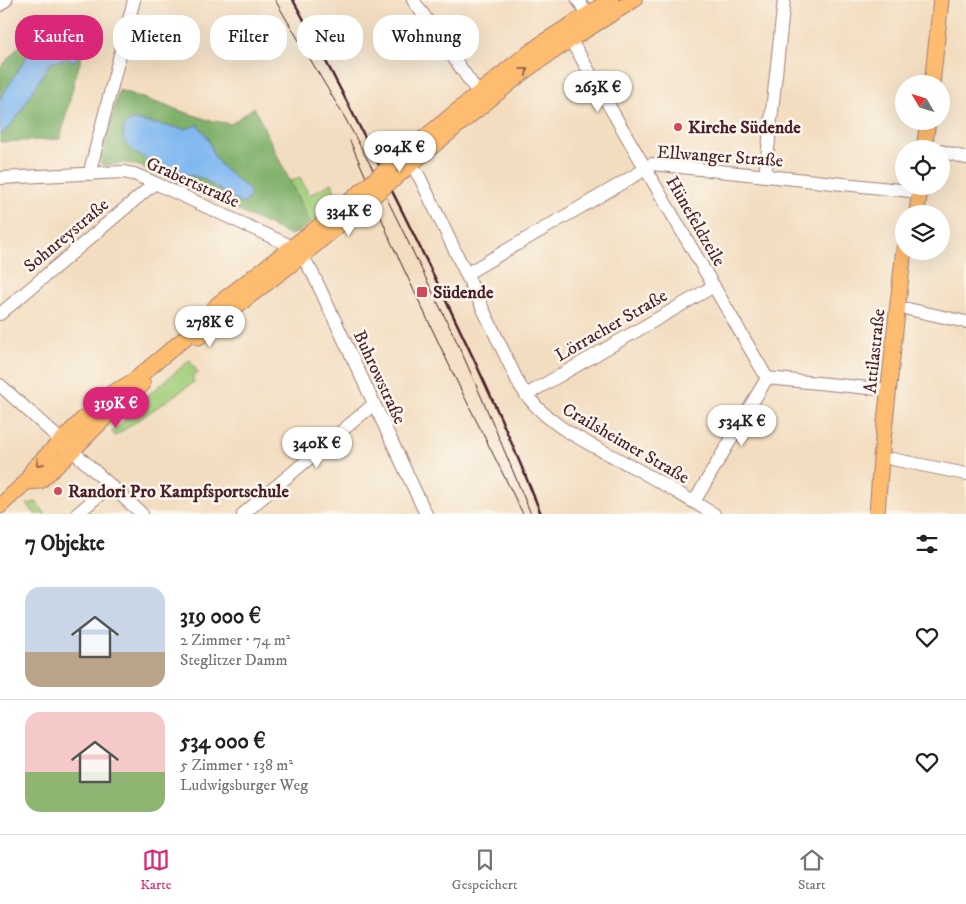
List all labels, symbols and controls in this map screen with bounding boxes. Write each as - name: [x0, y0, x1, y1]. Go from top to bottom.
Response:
- chip: Kaufen: [15, 15, 103, 60]
- chip: Mieten: [113, 15, 200, 60]
- chip: Filter: [210, 15, 287, 60]
- chip: Neu: [297, 15, 363, 60]
- chip: Wohnung: [373, 15, 479, 60]
- one-way arrow: [519, 69, 528, 77]
- pin: 263K €: [557, 70, 639, 113]
- north arrow: [895, 75, 950, 130]
- map controls: [895, 75, 950, 260]
- text: 263K €: [575, 77, 621, 97]
- place label: Kirche Südende: [688, 117, 801, 139]
- marker: Kirche Südende: [672, 121, 684, 133]
- pin: 904K €: [359, 130, 441, 173]
- text: 904K €: [375, 137, 425, 157]
- button: locate: [895, 140, 950, 195]
- street label: Ellwanger Straße: [656, 142, 784, 172]
- street label: Grabertstraße: [143, 153, 243, 213]
- street label: Hünefeldzeile: [660, 172, 730, 271]
- street label: Sohnreystraße: [20, 194, 114, 278]
- pin: 334K €: [308, 194, 390, 237]
- text: 334K €: [326, 201, 372, 221]
- button: layers: [895, 205, 950, 260]
- place label: Südende: [433, 282, 494, 304]
- marker: Südende: [415, 285, 429, 299]
- street label: Lörracher Straße: [552, 285, 671, 367]
- pin: 278K €: [169, 306, 251, 348]
- street label: Attilastraße: [860, 308, 890, 395]
- text: 278K €: [186, 312, 234, 332]
- street label: Buhrowstraße: [348, 327, 410, 428]
- pin: 319K €: [75, 386, 157, 429]
- text: 319K €: [94, 393, 138, 413]
- street label: Crailsheimer Straße: [558, 399, 693, 489]
- pin: 534K €: [701, 404, 783, 447]
- text: 534K €: [718, 411, 766, 431]
- pin: 340K €: [276, 426, 358, 469]
- text: 340K €: [293, 433, 341, 453]
- one-way arrow: [36, 457, 45, 466]
- place label: Randori Pro Kampfsportschule: [68, 481, 289, 503]
- marker: Randori Pro Kampfsportschule: [52, 485, 64, 497]
- icon: filters: [913, 530, 941, 558]
- text: 7 Objekte: [25, 531, 105, 557]
- text: 319 000 €: [180, 604, 261, 630]
- icon: home: [65, 607, 125, 667]
- icon: heart: [913, 623, 941, 651]
- text: 2 Zimmer · 74 m²: [180, 630, 291, 650]
- text: Steglitzer Damm: [180, 650, 288, 670]
- text: 534 000 €: [180, 729, 266, 755]
- icon: home: [65, 732, 125, 792]
- icon: heart: [913, 748, 941, 776]
- text: 5 Zimmer · 138 m²: [180, 755, 293, 775]
- text: Ludwigsburger Weg: [180, 775, 308, 795]
- tab: Karte: [140, 846, 171, 894]
- tab: Gespeichert: [452, 846, 517, 894]
- tab: Start: [798, 846, 826, 894]

